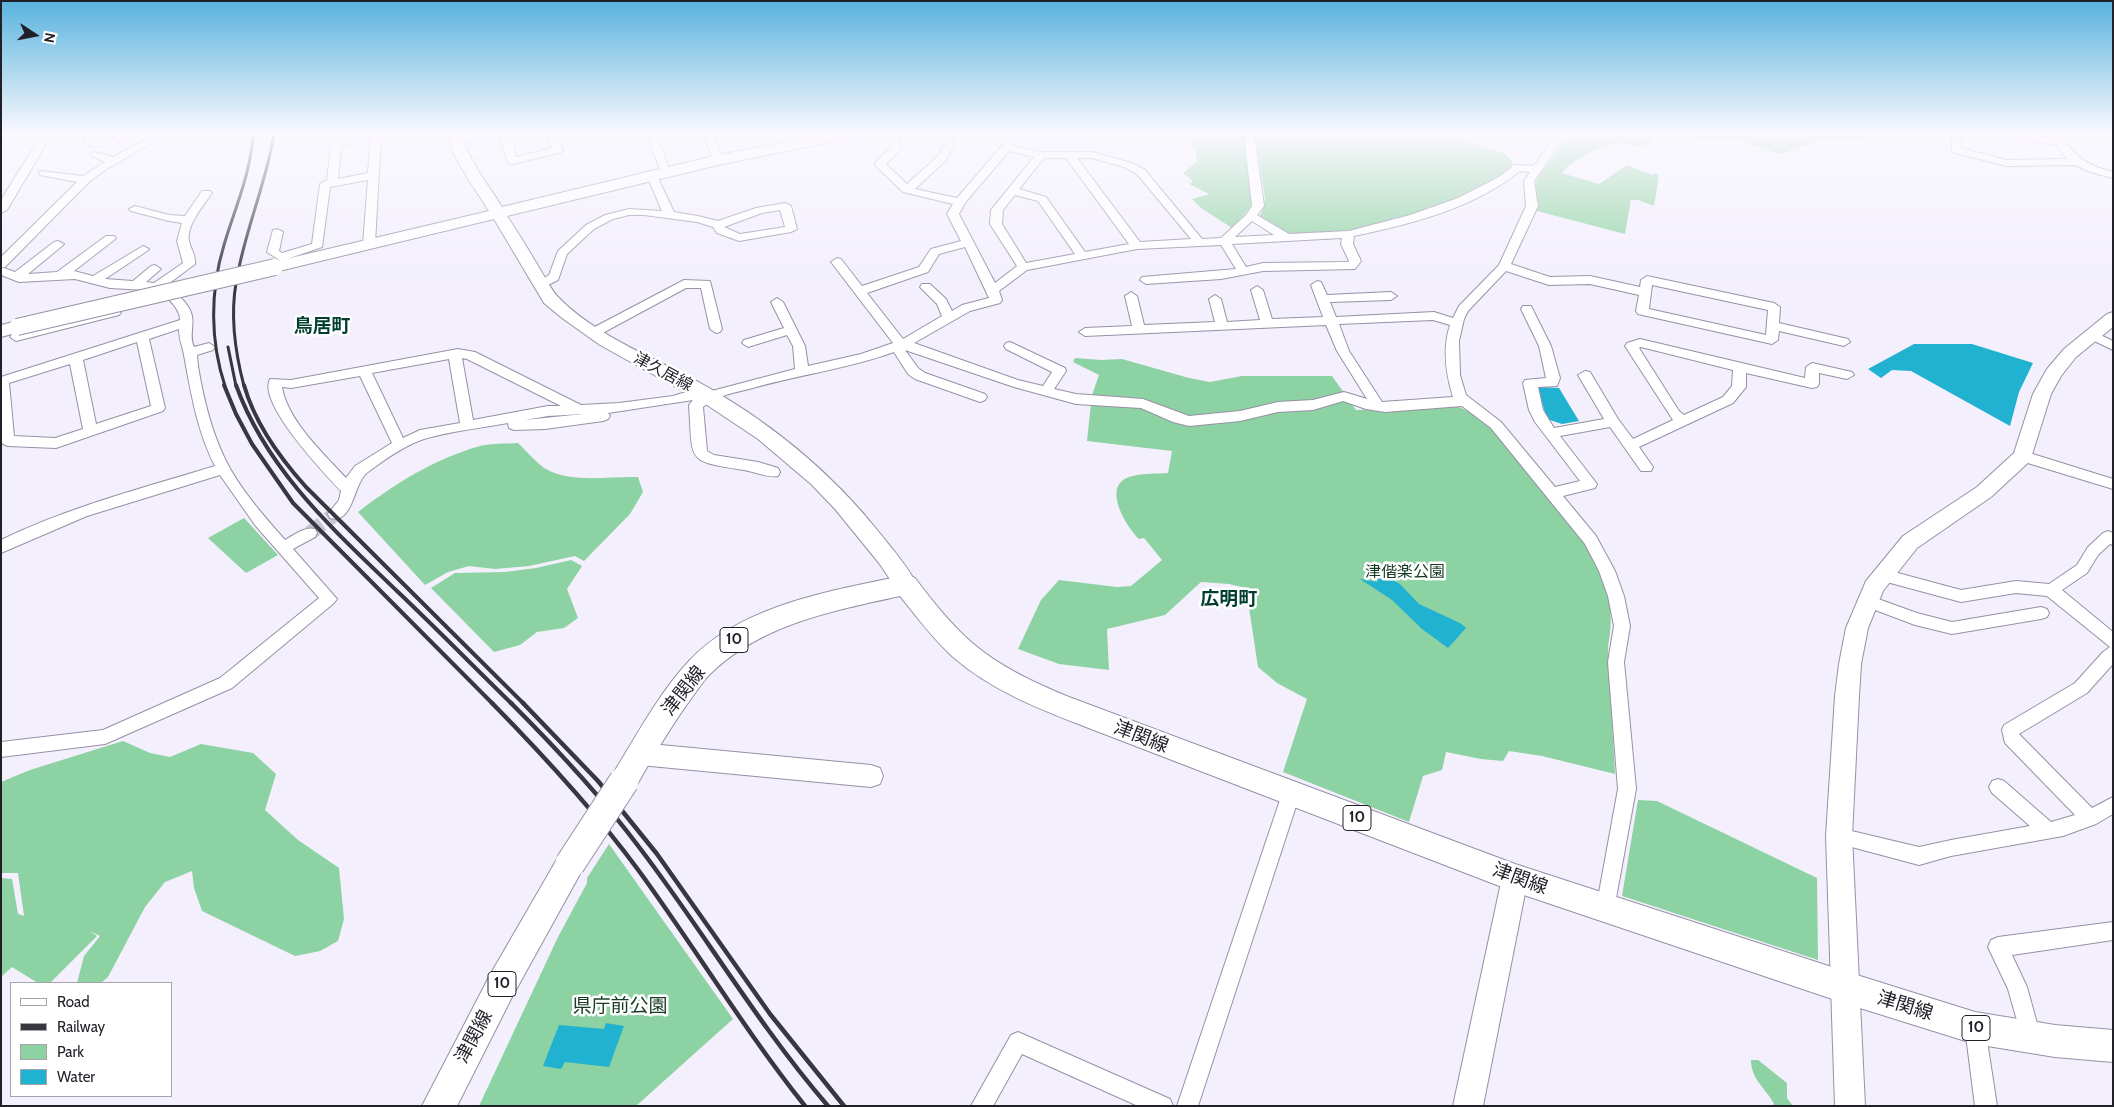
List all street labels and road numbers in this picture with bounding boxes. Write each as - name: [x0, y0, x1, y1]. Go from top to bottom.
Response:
- street label: 津久居線: [630, 349, 696, 395]
- road number: 10: [720, 628, 748, 652]
- street label: 津関線: [657, 662, 711, 720]
- street label: 津関線: [1110, 716, 1172, 758]
- road number: 10: [1343, 806, 1371, 830]
- street label: 津関線: [1489, 859, 1551, 899]
- road number: 10: [488, 972, 516, 996]
- street label: 津関線: [1874, 987, 1936, 1025]
- street label: 津関線: [451, 1006, 497, 1068]
- road number: 10: [1962, 1016, 1990, 1040]

